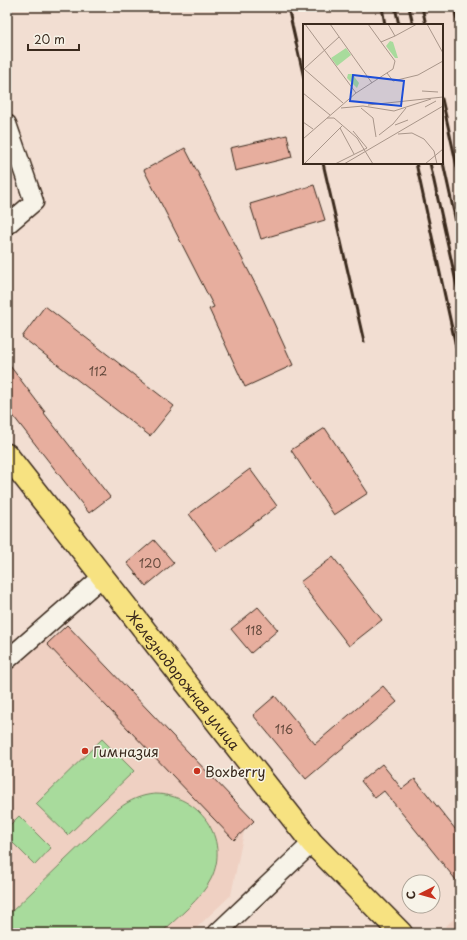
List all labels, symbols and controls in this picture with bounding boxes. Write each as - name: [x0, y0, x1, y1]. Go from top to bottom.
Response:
- inset map: [303, 24, 443, 164]
- scale bar: [28, 26, 79, 52]
- text: 20 m: [34, 30, 65, 48]
- house number: 112: [89, 362, 107, 380]
- house number: 120: [139, 554, 161, 572]
- street label: Железнодорожная улица: [122, 605, 246, 754]
- house number: 118: [245, 621, 263, 639]
- house number: 116: [275, 720, 293, 738]
- place label: Гимназия: [93, 741, 159, 762]
- marker: Гимназия: [80, 746, 90, 756]
- place label: Boxberry: [205, 761, 265, 782]
- marker: Boxberry: [192, 766, 202, 776]
- north arrow: [401, 874, 441, 914]
- text: С: [402, 890, 419, 900]

